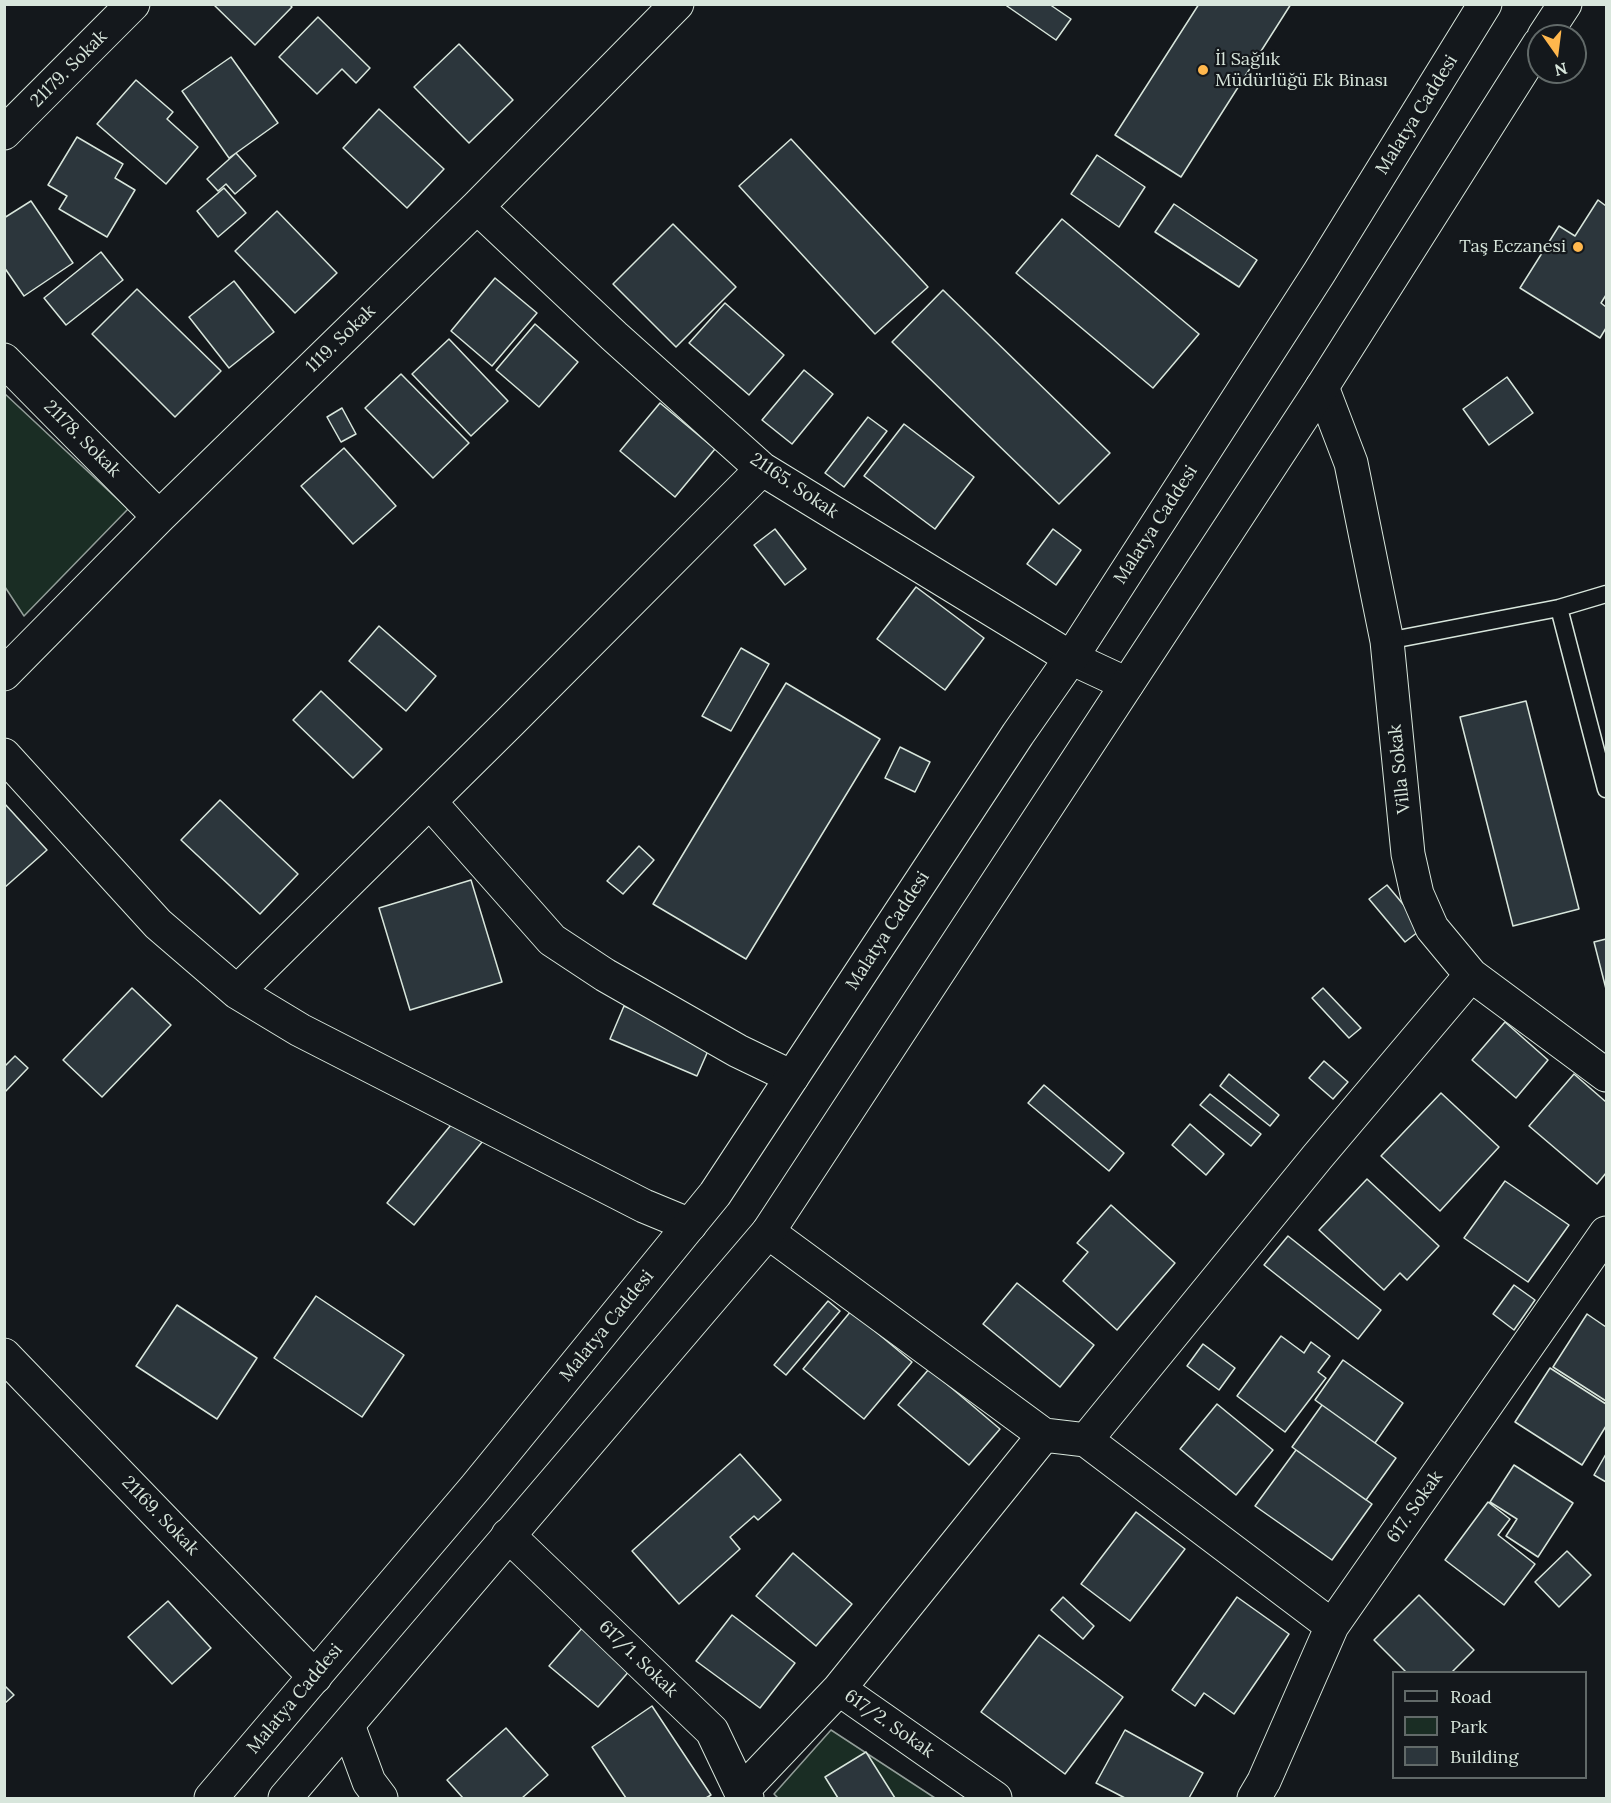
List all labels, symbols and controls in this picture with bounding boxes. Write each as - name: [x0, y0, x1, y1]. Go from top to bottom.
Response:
- north arrow: [1527, 24, 1587, 84]
- street label: 21179. Sokak: [26, 26, 112, 112]
- place label: İl Sağlık Müdürlüğü Ek Binası: [1215, 49, 1388, 92]
- street label: Malatya Caddesi: [1372, 51, 1462, 179]
- text: N: [1552, 58, 1569, 81]
- marker: İl Sağlık Müdürlüğü Ek Binası: [1196, 63, 1210, 77]
- place label: Taş Eczanesi: [1459, 236, 1566, 258]
- marker: Taş Eczanesi: [1571, 240, 1585, 254]
- street label: 1119. Sokak: [302, 301, 380, 377]
- street label: 21178. Sokak: [39, 396, 125, 482]
- street label: 21165. Sokak: [746, 449, 842, 523]
- street label: Malatya Caddesi: [1110, 462, 1202, 588]
- street label: Villa Sokak: [1385, 723, 1415, 815]
- street label: Malatya Caddesi: [842, 868, 934, 994]
- street label: Malatya Caddesi: [556, 1266, 658, 1386]
- street label: 617. Sokak: [1382, 1467, 1448, 1547]
- street label: 21169. Sokak: [117, 1472, 203, 1560]
- street label: 617/1. Sokak: [594, 1616, 682, 1702]
- street label: Malatya Caddesi: [243, 1640, 347, 1758]
- legend: [1392, 1671, 1587, 1779]
- street label: 617/2. Sokak: [840, 1685, 938, 1763]
- text: Road: [1450, 1685, 1492, 1708]
- text: Park: [1450, 1715, 1487, 1738]
- text: Building: [1450, 1745, 1518, 1768]

